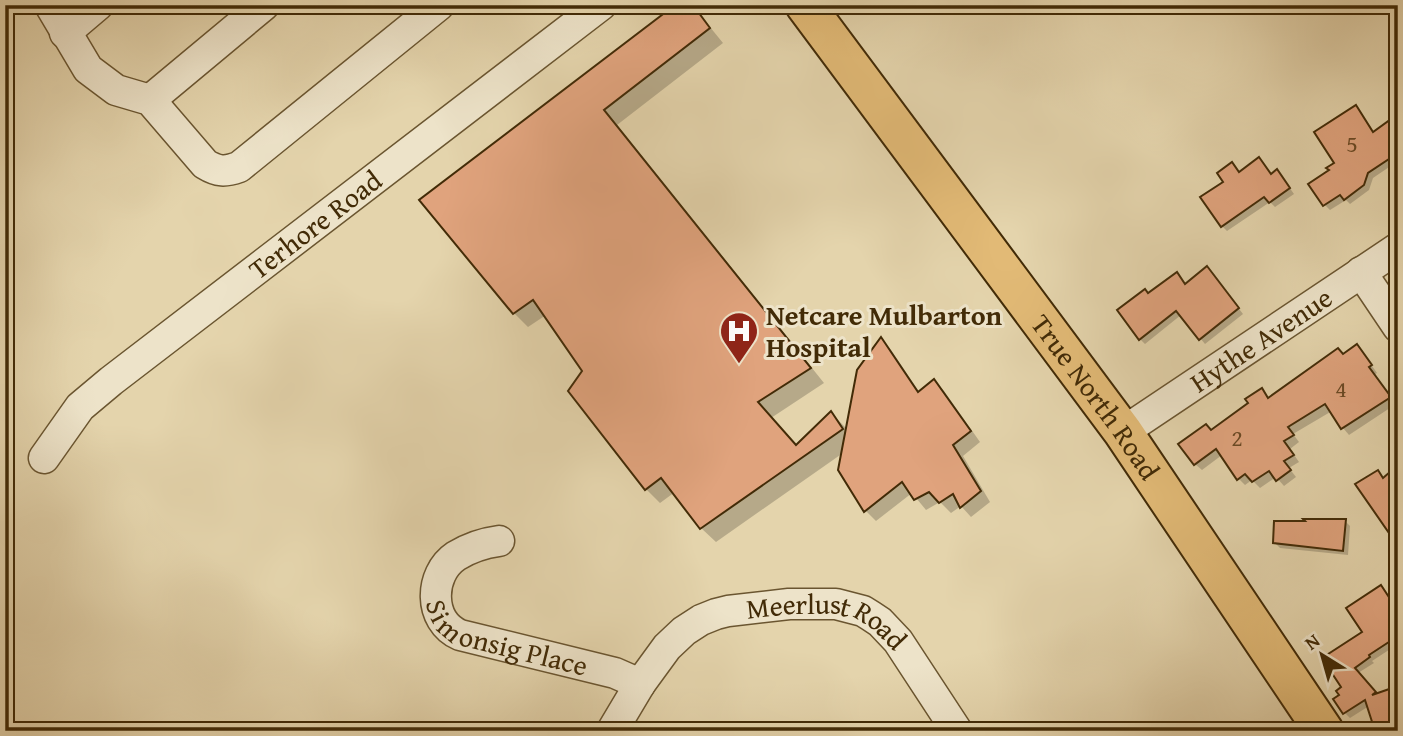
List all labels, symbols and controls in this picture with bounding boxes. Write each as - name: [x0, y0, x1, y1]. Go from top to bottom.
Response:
- house number: 5: [1346, 126, 1358, 161]
- street label: Terhore Road: [239, 160, 390, 289]
- street label: Hythe Avenue: [1181, 277, 1340, 402]
- place label: Netcare Mulbarton Hospital: [766, 294, 1003, 367]
- street label: True North Road: [1022, 305, 1170, 488]
- hospital icon: Netcare Mulbarton Hospital: [718, 310, 760, 365]
- house number: 4: [1335, 371, 1347, 406]
- house number: 2: [1231, 420, 1243, 455]
- street label: Meerlust Road: [744, 582, 917, 659]
- street label: Simonsig Place: [416, 595, 592, 686]
- north arrow: [1288, 620, 1358, 690]
- text: N: [1298, 626, 1326, 656]

